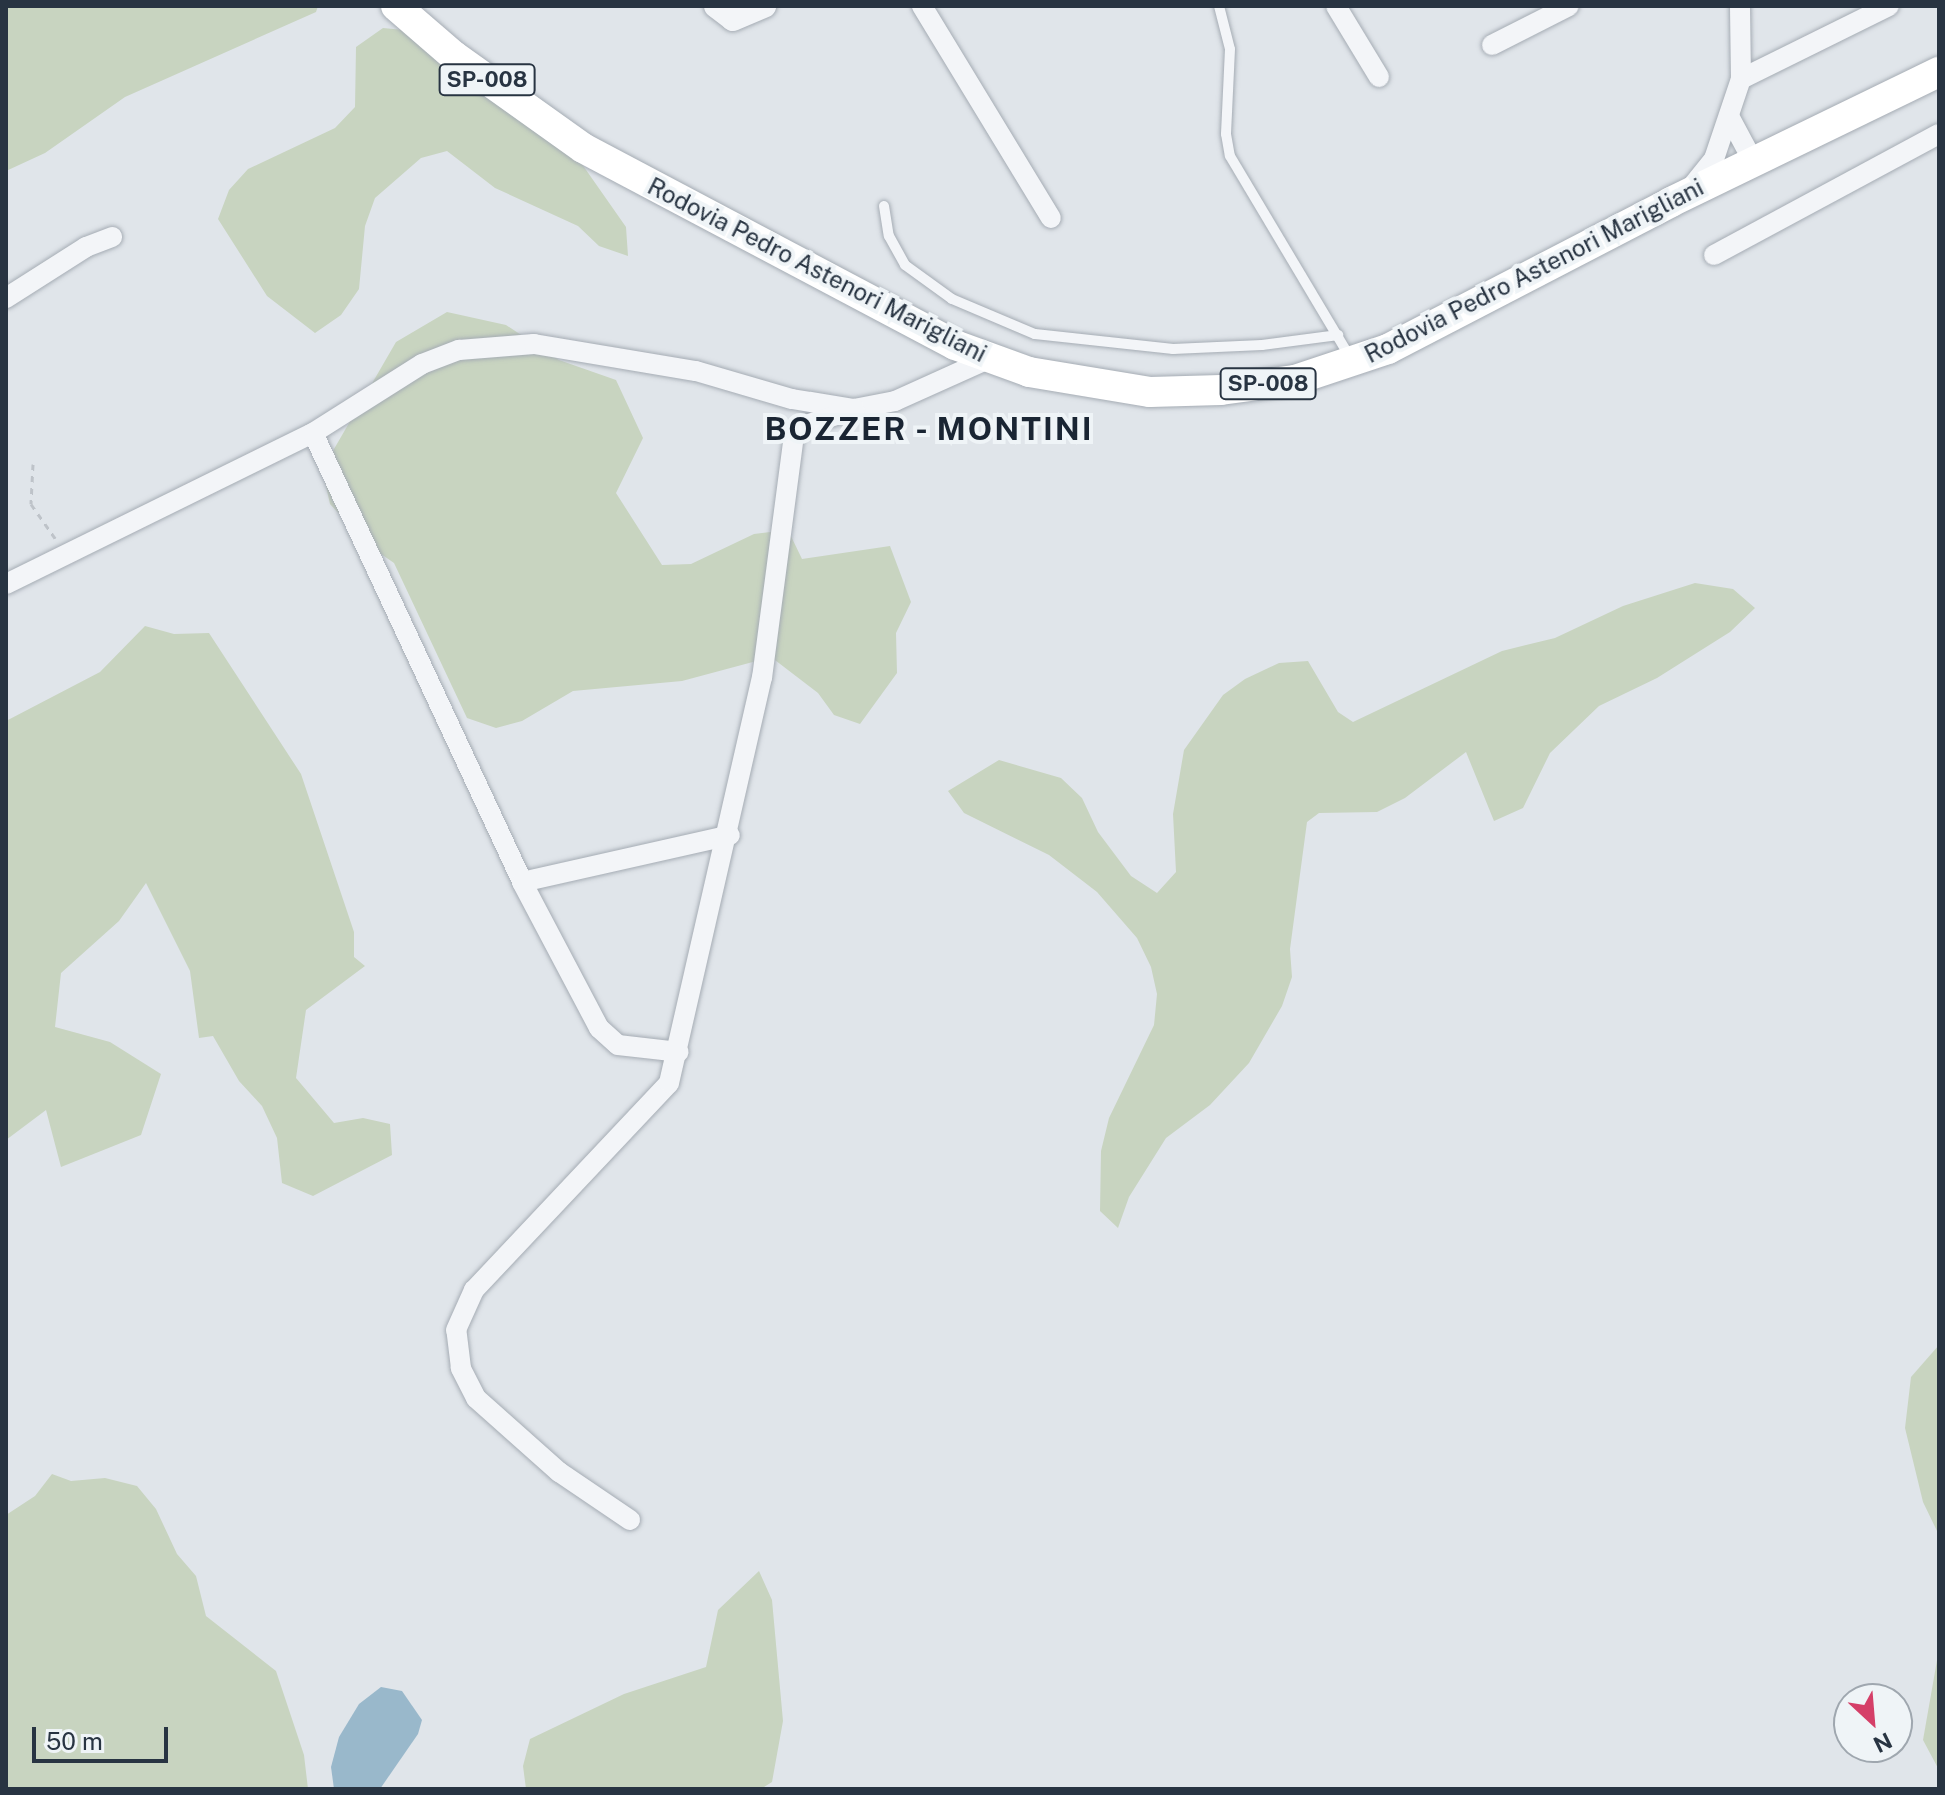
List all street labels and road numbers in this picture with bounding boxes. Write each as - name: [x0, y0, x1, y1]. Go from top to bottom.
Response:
- road number: SP-008: [437, 62, 537, 98]
- street label: Rodovia Pedro Astenori Marigliani: [643, 172, 991, 368]
- street label: Rodovia Pedro Astenori Marigliani: [1360, 173, 1708, 369]
- road number: SP-008: [1218, 366, 1318, 402]

